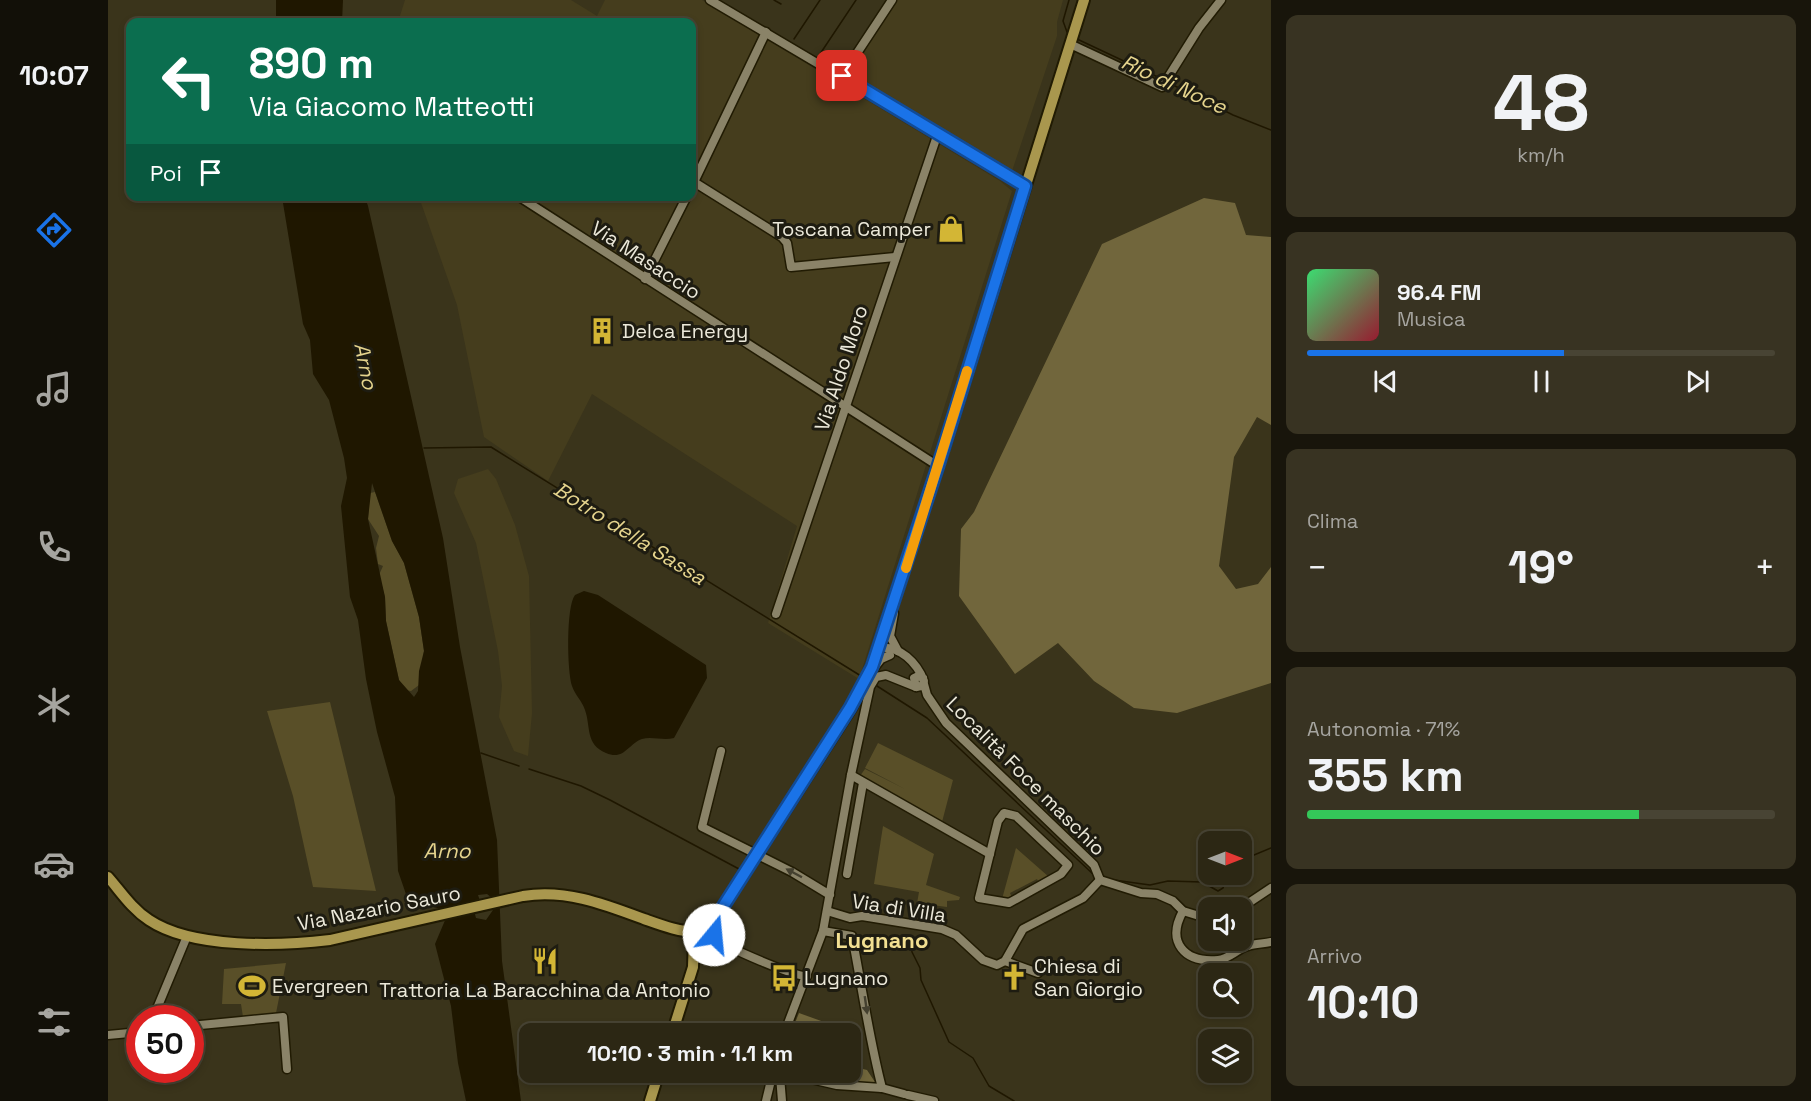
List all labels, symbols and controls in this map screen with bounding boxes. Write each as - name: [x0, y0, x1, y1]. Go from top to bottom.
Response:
- text: 890 m: [249, 37, 374, 90]
- icon: left: [150, 42, 228, 120]
- water label: Rio di Noce: [1117, 48, 1232, 121]
- pin: [816, 50, 867, 101]
- text: 48: [1493, 53, 1589, 153]
- text: 10:07: [19, 58, 89, 93]
- icon: arrive: [825, 59, 858, 92]
- text: Via Giacomo Matteotti: [249, 89, 534, 124]
- text: km/h: [1517, 142, 1565, 168]
- icon: arrive: [194, 156, 227, 189]
- text: Poi: [150, 159, 182, 187]
- icon: directions: [33, 209, 75, 251]
- shop icon: Toscana Camper: [936, 214, 966, 244]
- street label: Via Masaccio: [586, 215, 706, 305]
- place label: Toscana Camper: [772, 216, 931, 242]
- text: 96.4 FM: [1397, 278, 1481, 306]
- street label: Via Aldo Moro: [808, 302, 874, 434]
- text: Musica: [1397, 306, 1465, 332]
- building icon: Delca Energy: [587, 316, 617, 346]
- place label: Delca Energy: [622, 318, 748, 344]
- water label: Arno: [348, 340, 384, 393]
- icon: previous: [1369, 365, 1402, 398]
- icon: pause: [1525, 365, 1558, 398]
- icon: next: [1681, 365, 1714, 398]
- icon: music: [33, 368, 75, 410]
- water label: Botro della Sassa: [549, 475, 712, 591]
- text: Clima: [1307, 508, 1358, 534]
- icon: phone: [33, 526, 75, 568]
- text: 19°: [1508, 539, 1574, 596]
- text: −: [1307, 547, 1327, 589]
- text: +: [1755, 547, 1775, 589]
- icon: climate: [33, 684, 75, 726]
- street label: Località Foce maschio: [941, 691, 1111, 861]
- text: Autonomia · 71%: [1307, 716, 1460, 742]
- text: 355 km: [1307, 747, 1464, 804]
- north arrow: [1198, 831, 1252, 885]
- map controls: [1198, 831, 1252, 1083]
- water label: Arno: [424, 837, 472, 864]
- icon: car: [33, 843, 75, 885]
- one-way arrow: [785, 868, 802, 878]
- street label: Via Nazario Sauro: [295, 879, 463, 937]
- street label: Via di Villa: [850, 888, 948, 928]
- button: sound: [1198, 897, 1252, 951]
- position arrow: [682, 903, 746, 967]
- district label: Lugnano: [836, 926, 928, 954]
- text: Arrivo: [1307, 943, 1362, 969]
- restaurant icon: Trattoria La Baracchina da Antonio: [530, 946, 560, 976]
- place label: Chiesa di San Giorgio: [1034, 953, 1143, 1002]
- church icon: Chiesa di San Giorgio: [999, 962, 1029, 992]
- bus stop icon: Lugnano: [769, 963, 799, 993]
- button: search: [1198, 963, 1252, 1017]
- place label: Lugnano: [804, 965, 888, 991]
- sports icon: Evergreen: [237, 971, 267, 1001]
- place label: Evergreen: [272, 973, 369, 999]
- text: 10:10: [1307, 974, 1419, 1031]
- place label: Trattoria La Baracchina da Antonio: [379, 977, 711, 1003]
- one-way arrow: [861, 996, 870, 1015]
- icon: filters: [33, 1001, 75, 1043]
- speed limit sign: 50: [126, 1005, 204, 1083]
- button: layers: [1198, 1029, 1252, 1083]
- text: 10:10 · 3 min · 1.1 km: [587, 1039, 793, 1067]

